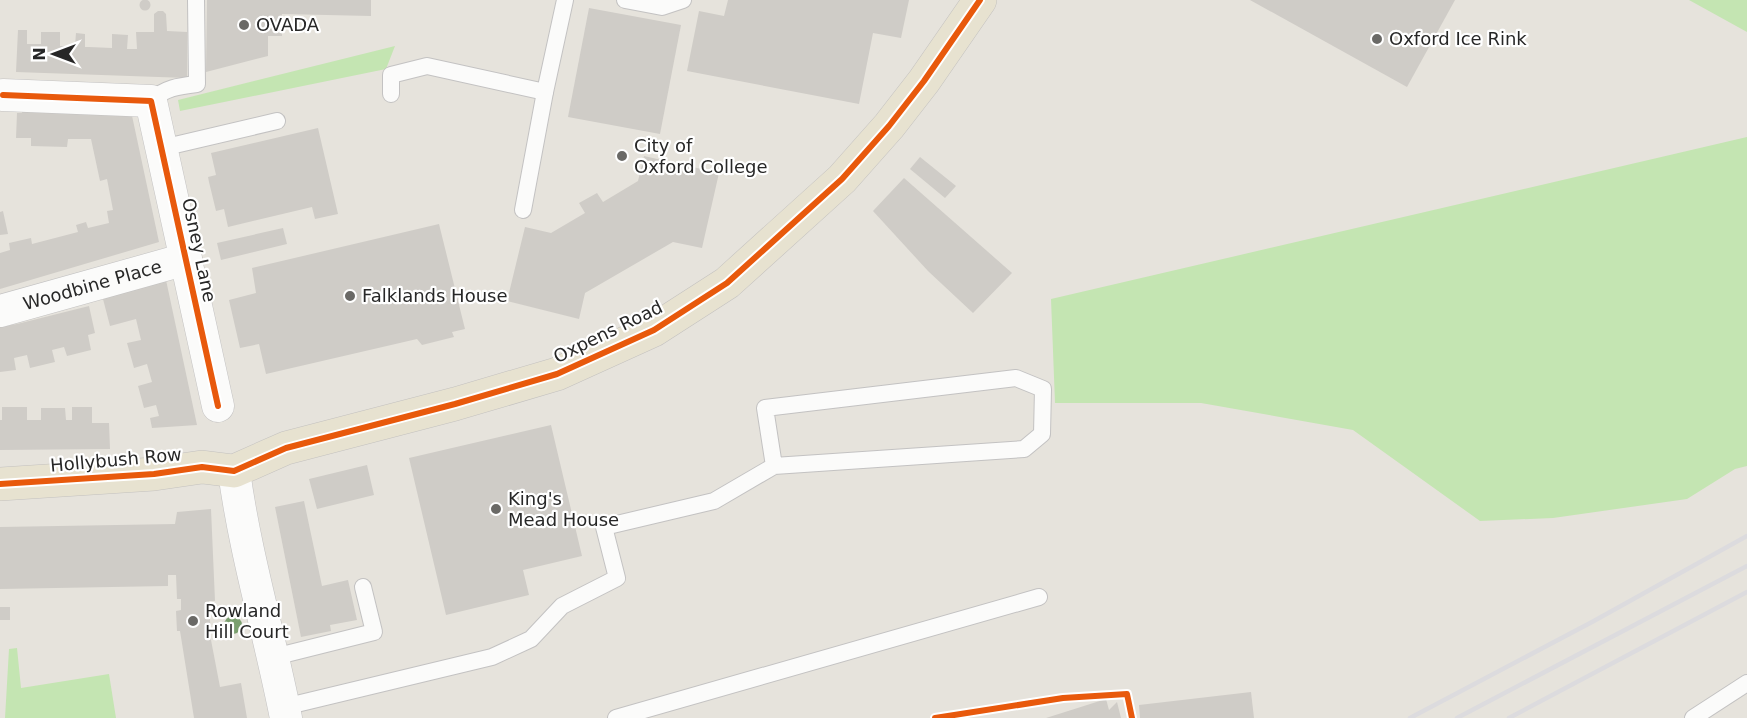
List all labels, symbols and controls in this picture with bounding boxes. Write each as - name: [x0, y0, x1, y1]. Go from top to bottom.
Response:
- place label: OVADA: [256, 14, 320, 35]
- marker: OVADA: [237, 18, 251, 32]
- north arrow: [24, 24, 84, 84]
- place label: Oxford Ice Rink: [1389, 28, 1527, 49]
- marker: Oxford Ice Rink: [1370, 32, 1384, 46]
- text: N: [30, 47, 49, 61]
- place label: City of Oxford College: [634, 135, 768, 177]
- marker: City of Oxford College: [615, 149, 629, 163]
- street label: Osney Lane: [178, 196, 221, 304]
- street label: Woodbine Place: [21, 255, 164, 314]
- place label: Falklands House: [362, 285, 508, 306]
- marker: Falklands House: [343, 289, 357, 303]
- street label: Oxpens Road: [550, 296, 666, 367]
- street label: Hollybush Row: [49, 443, 183, 476]
- place label: King's Mead House: [508, 488, 619, 530]
- marker: King's Mead House: [489, 502, 503, 516]
- place label: Rowland Hill Court: [205, 600, 289, 642]
- marker: Rowland Hill Court: [186, 614, 200, 628]

